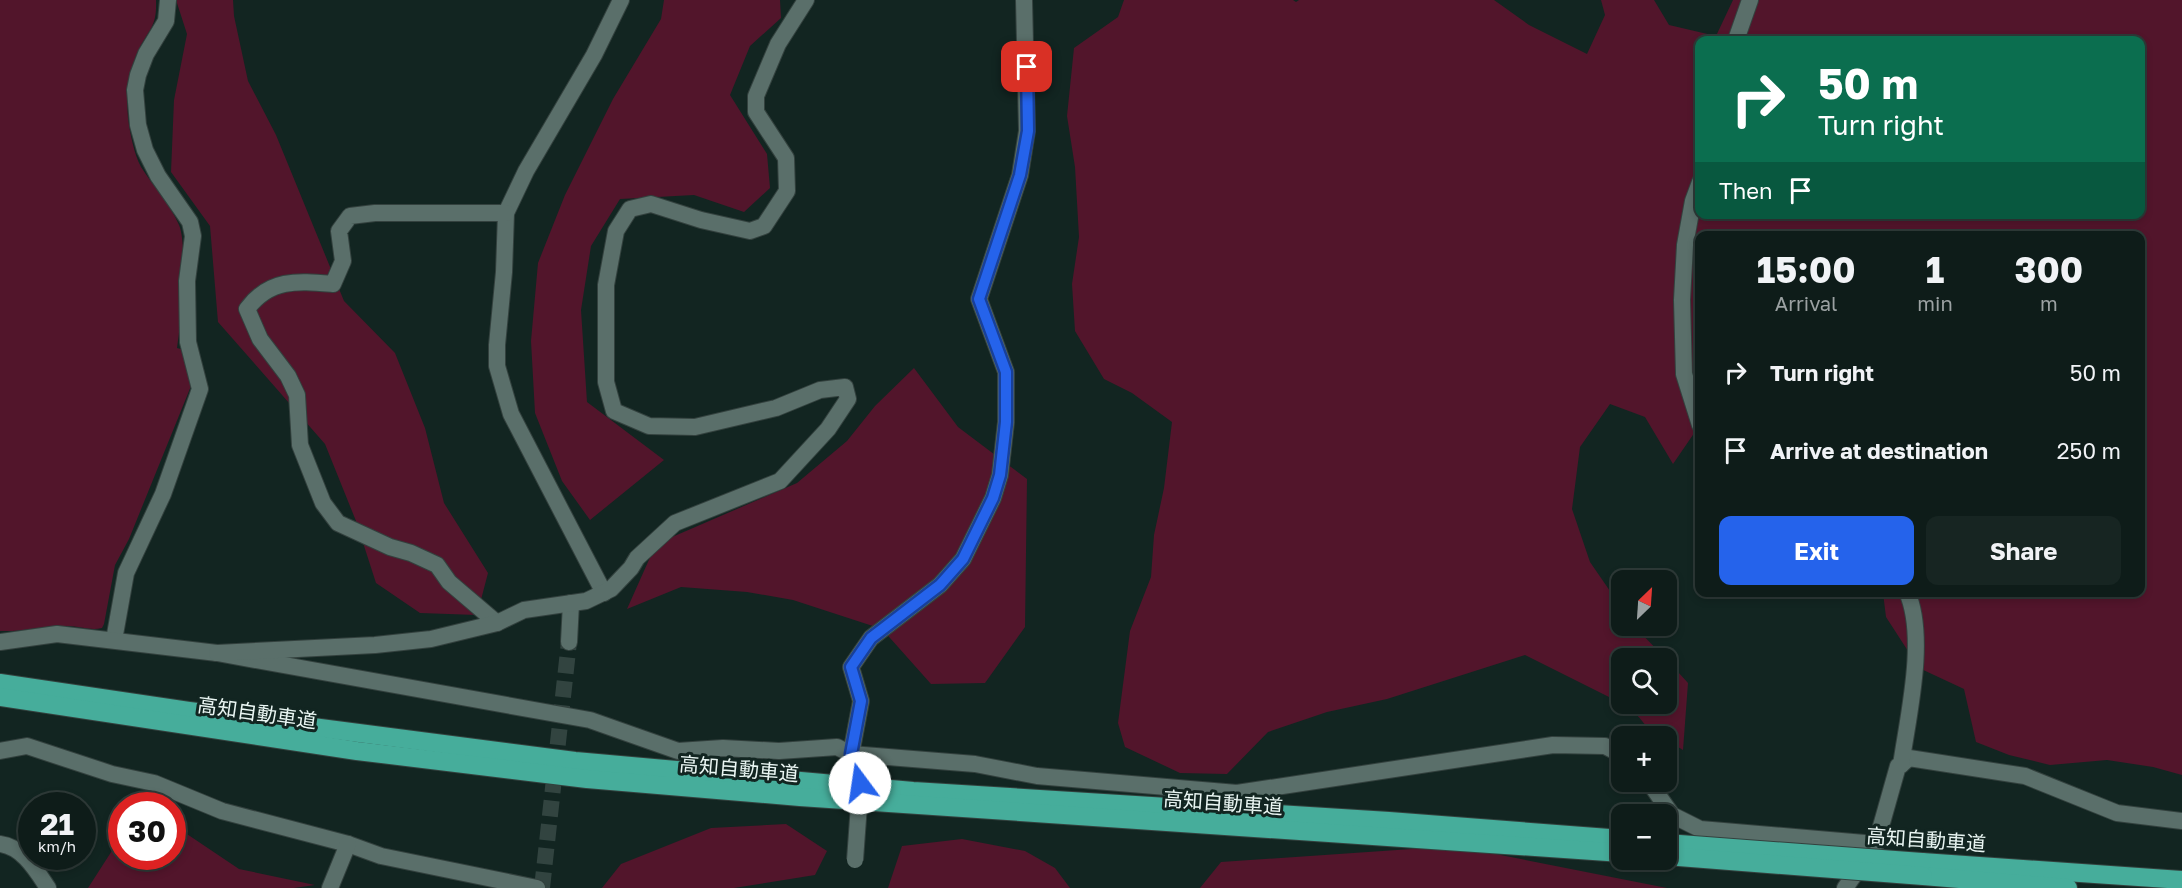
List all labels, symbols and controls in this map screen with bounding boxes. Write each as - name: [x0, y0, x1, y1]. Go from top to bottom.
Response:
- pin: [1001, 41, 1052, 92]
- icon: arrive: [1010, 50, 1043, 83]
- text: 50 m: [1818, 58, 1918, 108]
- icon: right: [1719, 60, 1797, 138]
- text: Turn right: [1818, 109, 1944, 141]
- icon: arrive: [1784, 174, 1817, 207]
- text: Then: [1719, 177, 1772, 204]
- text: 15:00: [1757, 248, 1856, 291]
- text: 1: [1926, 248, 1944, 291]
- text: 300: [2014, 248, 2083, 291]
- text: Arrival: [1775, 291, 1838, 315]
- text: min: [1917, 291, 1953, 315]
- text: m: [2040, 291, 2058, 315]
- icon: right: [1719, 356, 1752, 389]
- text: Turn right: [1770, 359, 1874, 386]
- text: 50 m: [2070, 359, 2121, 386]
- icon: arrive: [1719, 434, 1752, 467]
- text: Arrive at destination: [1770, 437, 1988, 464]
- text: 250 m: [2057, 437, 2121, 464]
- button: Exit: [1719, 516, 1914, 585]
- button: Share: [1926, 516, 2121, 585]
- north arrow: [1611, 570, 1677, 636]
- map controls: [1611, 570, 1677, 870]
- button: search: [1611, 648, 1677, 714]
- street label: 高知自動車道: [196, 692, 318, 732]
- button: +: [1611, 726, 1677, 792]
- street label: 高知自動車道: [678, 751, 800, 785]
- position arrow: [828, 751, 892, 815]
- street label: 高知自動車道: [1162, 786, 1284, 818]
- speed limit sign: 30: [108, 792, 186, 870]
- button: −: [1611, 804, 1677, 870]
- text: 21: [40, 806, 74, 842]
- street label: 高知自動車道: [1865, 823, 1987, 855]
- text: km/h: [38, 837, 76, 855]

